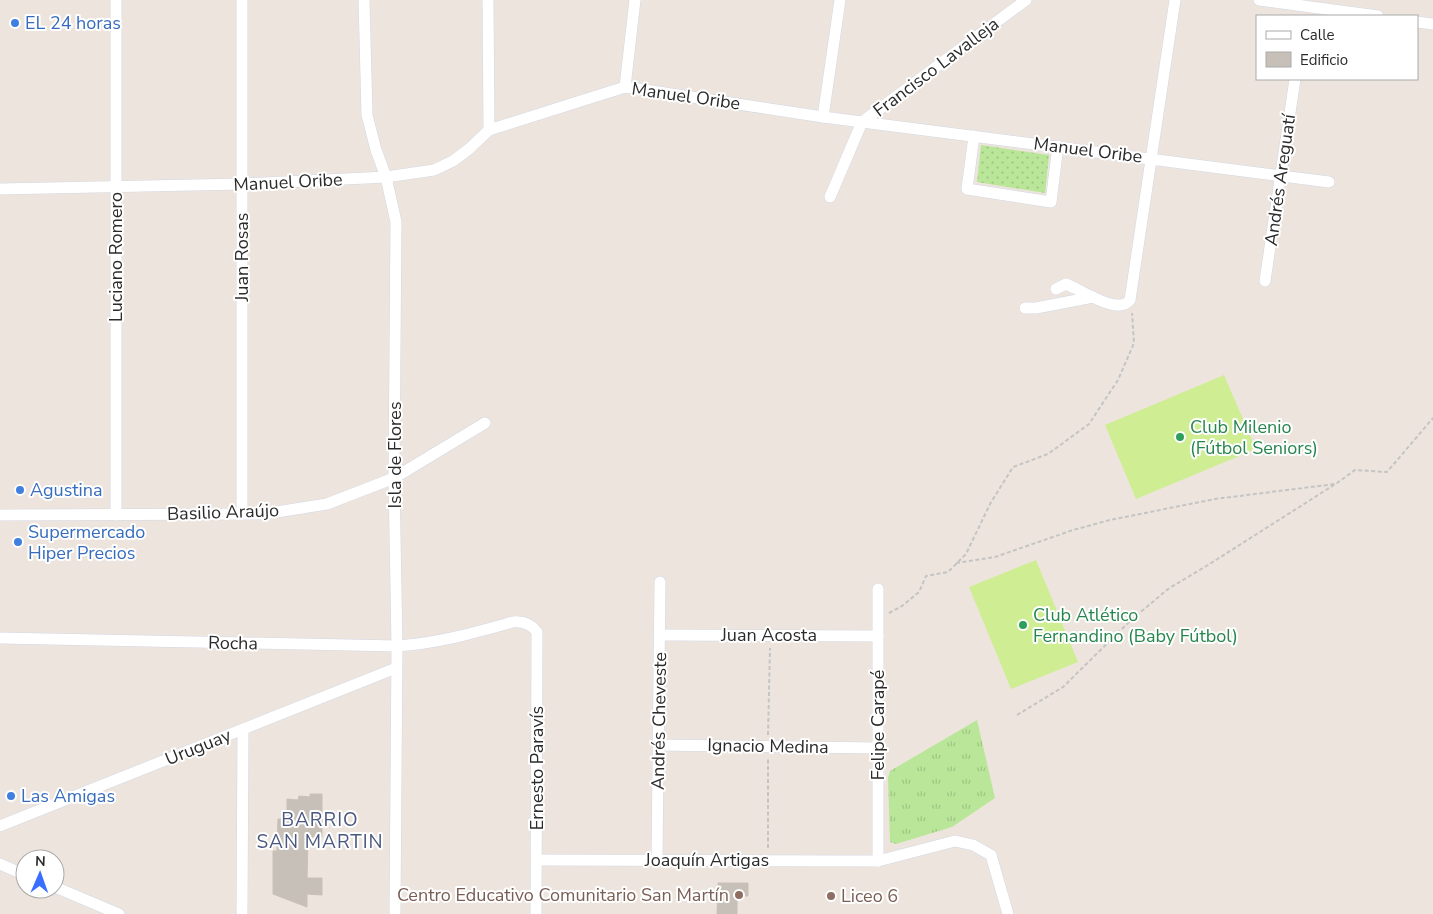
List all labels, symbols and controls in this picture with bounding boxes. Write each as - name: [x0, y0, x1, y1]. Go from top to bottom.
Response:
- place label: EL 24 horas: [25, 11, 121, 35]
- street label: Francisco Lavalleja: [868, 12, 1004, 122]
- legend: [1256, 15, 1418, 80]
- marker: EL 24 horas: [9, 17, 21, 29]
- text: Calle: [1300, 25, 1335, 45]
- text: Edificio: [1300, 50, 1348, 70]
- street label: Manuel Oribe: [630, 77, 742, 115]
- street label: Andrés Areguatí: [1259, 112, 1301, 247]
- street label: Manuel Oribe: [1032, 131, 1144, 169]
- street label: Manuel Oribe: [233, 167, 343, 197]
- street label: Luciano Romero: [104, 192, 128, 322]
- street label: Juan Rosas: [230, 212, 254, 303]
- street label: Isla de Flores: [383, 401, 407, 509]
- place label: Club Milenio (Fútbol Seniors): [1190, 415, 1318, 460]
- marker: Club Milenio (Fútbol Seniors): [1174, 431, 1186, 443]
- place label: Agustina: [30, 478, 103, 502]
- marker: Agustina: [14, 484, 26, 496]
- street label: Basilio Araújo: [167, 498, 279, 526]
- place label: Supermercado Hiper Precios: [28, 520, 145, 565]
- marker: Supermercado Hiper Precios: [12, 536, 24, 548]
- place label: Club Atlético Fernandino (Baby Fútbol): [1033, 603, 1238, 648]
- marker: Club Atlético Fernandino (Baby Fútbol): [1017, 619, 1029, 631]
- street label: Juan Acosta: [720, 623, 817, 647]
- street label: Rocha: [208, 631, 258, 655]
- street label: Andrés Cheveste: [646, 652, 672, 790]
- street label: Felipe Carapé: [866, 670, 890, 780]
- street label: Ernesto Paravís: [525, 706, 549, 830]
- street label: Uruguay: [162, 723, 235, 771]
- street label: Ignacio Medina: [707, 733, 829, 759]
- place label: Las Amigas: [21, 784, 115, 808]
- marker: Las Amigas: [5, 790, 17, 802]
- district label: BARRIO SAN MARTIN: [256, 807, 384, 855]
- street label: Joaquín Artigas: [644, 848, 769, 872]
- north arrow: [15, 849, 65, 899]
- text: N: [35, 852, 46, 871]
- place label: Centro Educativo Comunitario San Martín: [397, 883, 729, 907]
- place label: Liceo 6: [841, 884, 898, 908]
- marker: Centro Educativo Comunitario San Martín: [733, 889, 745, 901]
- marker: Liceo 6: [825, 890, 837, 902]

